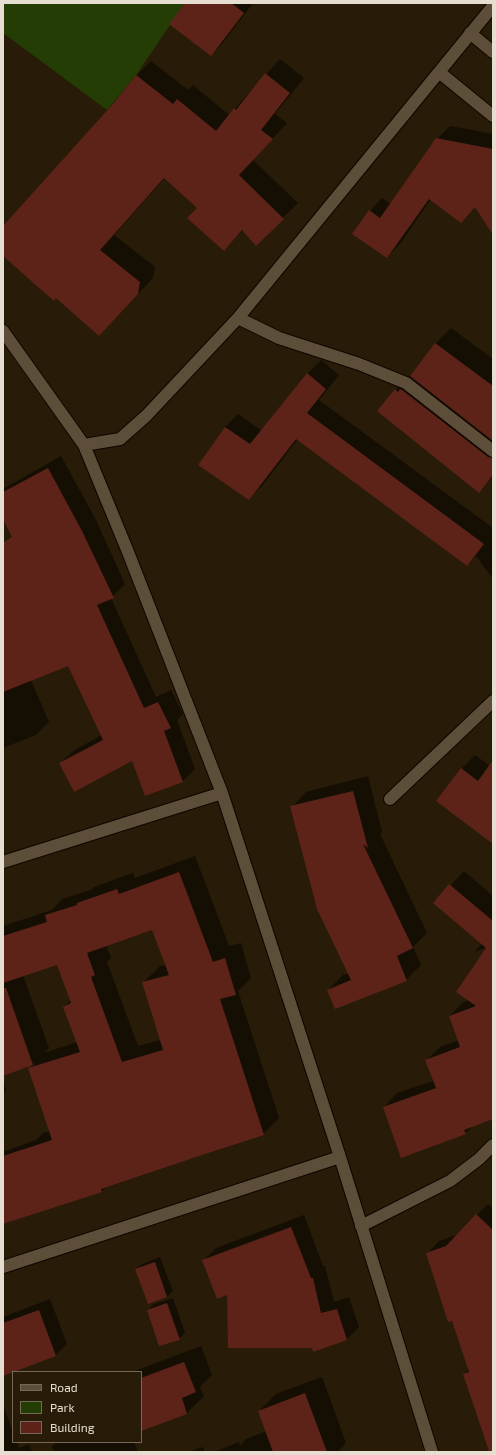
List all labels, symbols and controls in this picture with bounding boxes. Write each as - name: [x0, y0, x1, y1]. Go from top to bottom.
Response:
- legend: [12, 1371, 142, 1443]
- text: Road: [50, 1380, 78, 1394]
- text: Park: [50, 1400, 75, 1414]
- text: Building: [50, 1420, 94, 1434]

